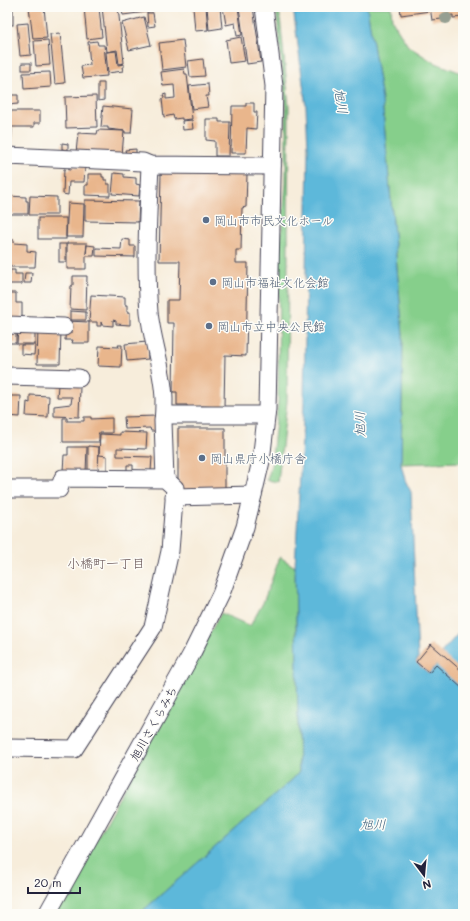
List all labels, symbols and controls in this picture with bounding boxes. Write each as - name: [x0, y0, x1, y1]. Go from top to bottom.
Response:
- water label: 旭川: [332, 87, 352, 115]
- place label: 岡山市市民文化ホール: [214, 212, 333, 228]
- marker: 岡山市市民文化ホール: [201, 215, 211, 225]
- place label: 岡山市福祉文化会館: [221, 274, 329, 290]
- marker: 岡山市福祉文化会館: [208, 277, 218, 287]
- place label: 岡山市立中央公民館: [217, 318, 325, 334]
- marker: 岡山市立中央公民館: [204, 321, 214, 331]
- water label: 旭川: [350, 411, 368, 437]
- place label: 岡山県庁小橋庁舎: [210, 450, 306, 466]
- marker: 岡山県庁小橋庁舎: [197, 453, 207, 463]
- district label: 小橋町一丁目: [67, 554, 145, 571]
- street label: 旭川さくらみち: [126, 683, 180, 763]
- water label: 旭川: [360, 815, 386, 832]
- north arrow: [404, 855, 444, 895]
- scale bar: [28, 869, 80, 895]
- text: 20 m: [34, 874, 62, 890]
- text: N: [421, 877, 433, 893]

